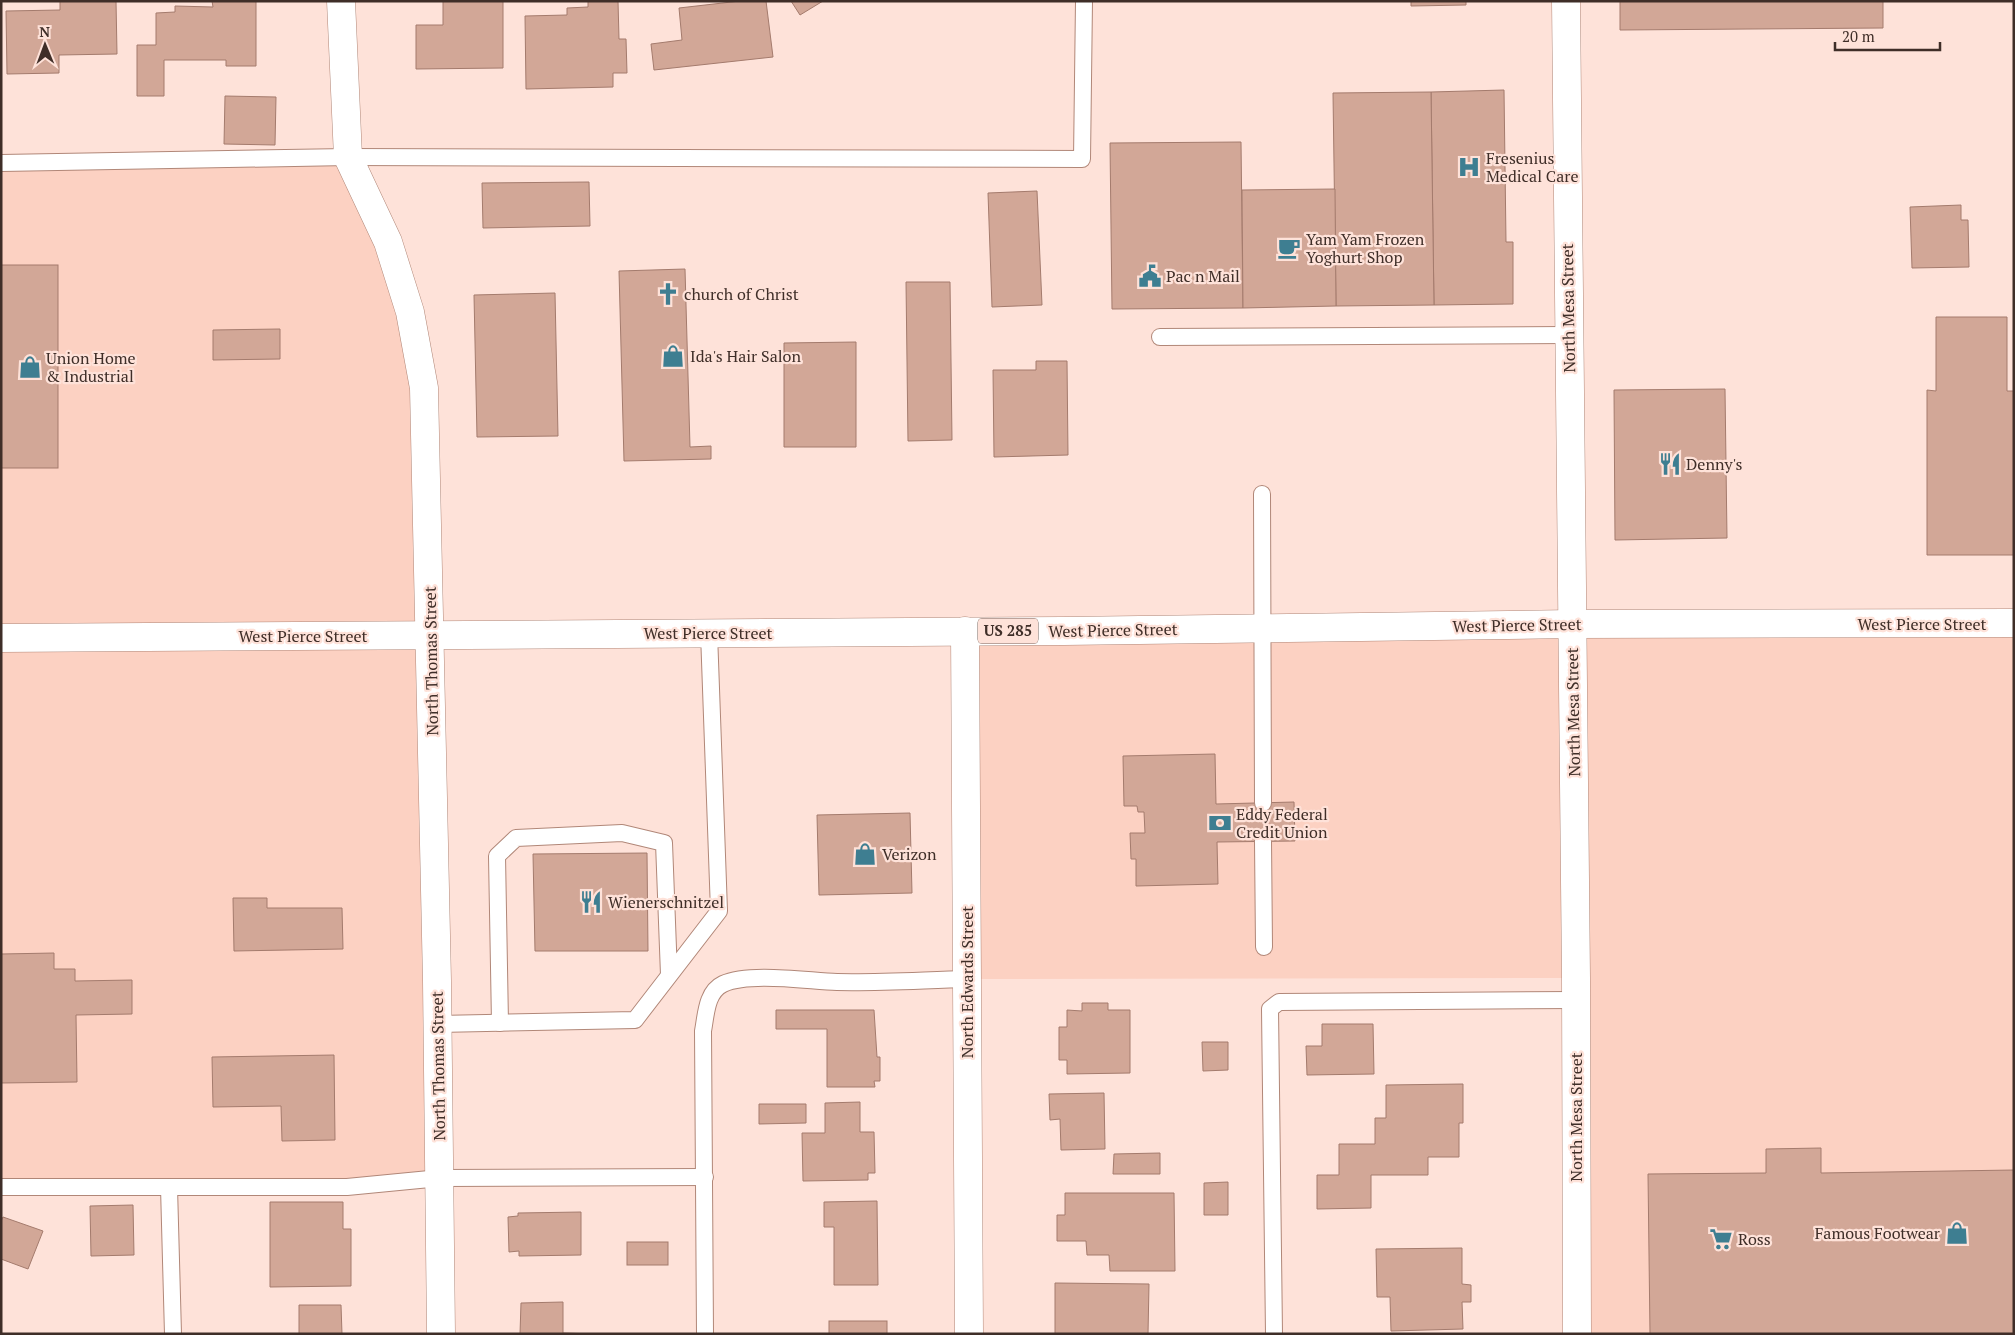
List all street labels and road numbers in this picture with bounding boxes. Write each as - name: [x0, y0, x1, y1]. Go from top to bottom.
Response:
- street label: North Mesa Street: [1556, 243, 1580, 373]
- street label: North Thomas Street: [419, 586, 443, 736]
- street label: West Pierce Street: [1452, 613, 1582, 637]
- street label: West Pierce Street: [1857, 613, 1987, 635]
- road number: US 285: [978, 618, 1038, 644]
- street label: West Pierce Street: [1048, 618, 1178, 642]
- street label: West Pierce Street: [643, 622, 773, 644]
- street label: West Pierce Street: [238, 625, 368, 647]
- street label: North Mesa Street: [1561, 647, 1585, 777]
- street label: North Edwards Street: [956, 906, 978, 1058]
- street label: North Thomas Street: [426, 991, 450, 1141]
- street label: North Mesa Street: [1565, 1052, 1587, 1182]

